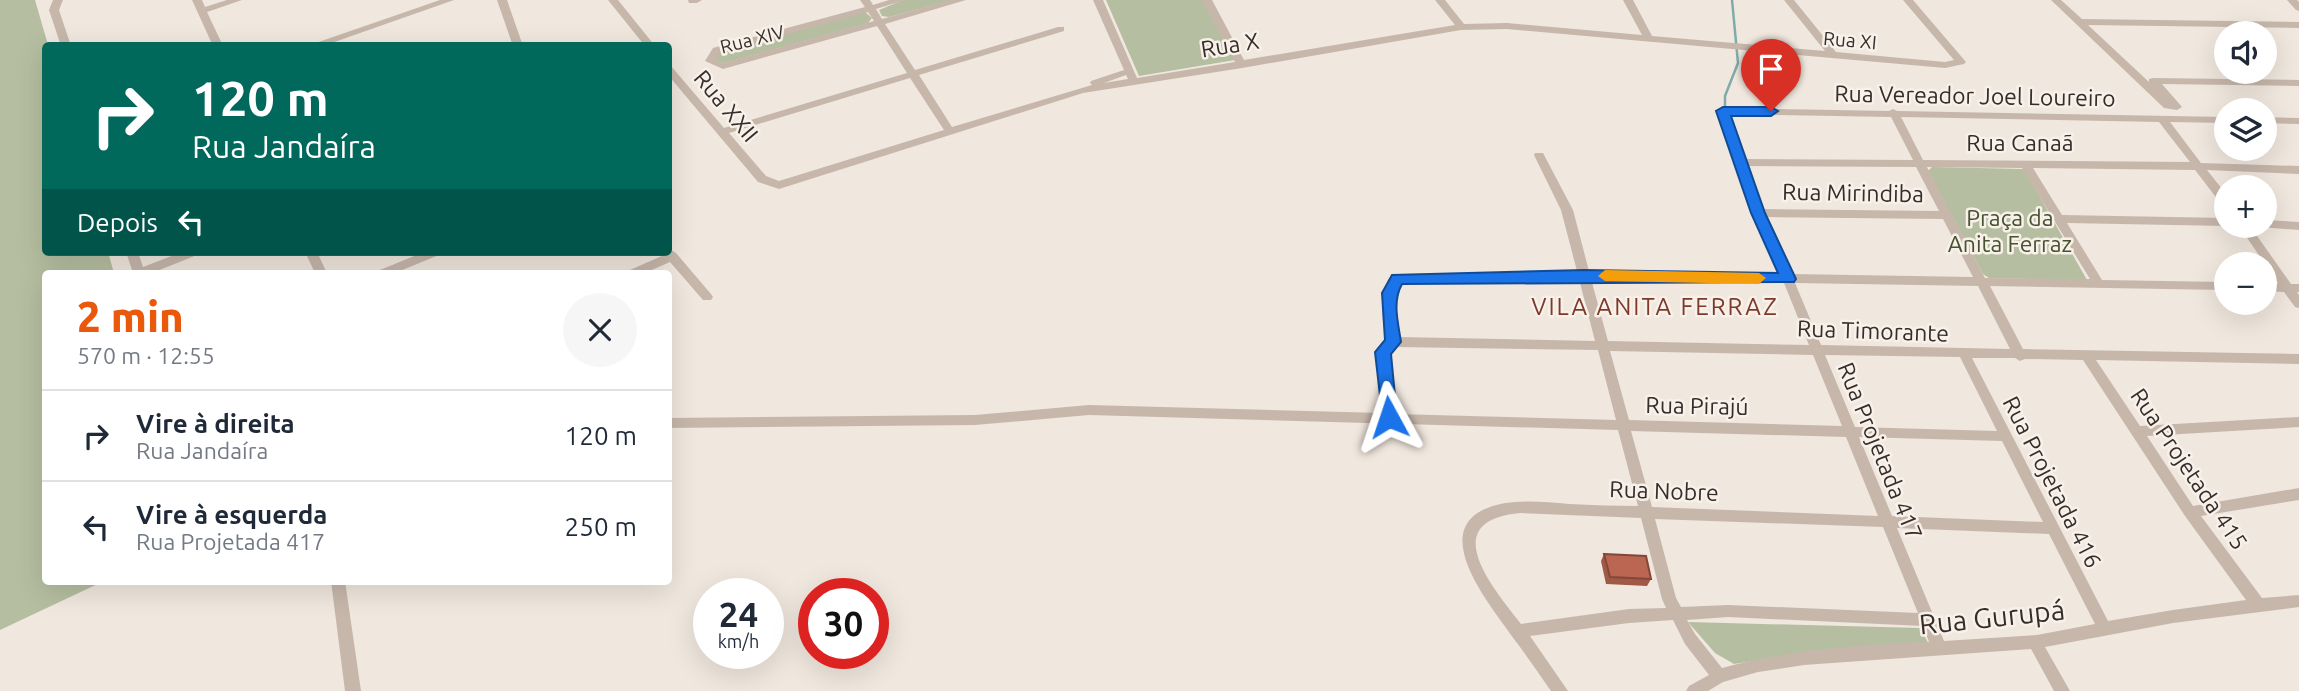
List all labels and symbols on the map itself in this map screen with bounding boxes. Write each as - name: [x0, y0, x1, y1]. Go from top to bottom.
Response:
- street label: Rua XIV: [718, 20, 786, 58]
- street label: Rua XI: [1822, 27, 1878, 53]
- street label: Rua X: [1199, 28, 1261, 61]
- pin: [1741, 39, 1801, 111]
- street label: Rua XXII: [689, 65, 763, 146]
- street label: Rua Vereador Joel Loureiro: [1834, 81, 2116, 110]
- street label: Rua Canaã: [1966, 130, 2074, 155]
- street label: Rua Mirindiba: [1782, 179, 1924, 206]
- park label: Praça da Anita Ferraz: [1948, 205, 2072, 256]
- district label: VILA ANITA FERRAZ: [1531, 293, 1779, 320]
- street label: Rua Timorante: [1797, 315, 1949, 346]
- street label: Rua Projetada 417: [1833, 359, 1927, 543]
- position arrow: [1352, 380, 1426, 454]
- street label: Rua Projetada 415: [2126, 383, 2253, 554]
- street label: Rua Pirajú: [1645, 392, 1749, 419]
- street label: Rua Projetada 416: [1998, 392, 2106, 572]
- street label: Rua Nobre: [1609, 476, 1719, 505]
- speed limit sign: 30: [798, 578, 889, 669]
- street label: Rua Gurupá: [1918, 593, 2066, 640]

